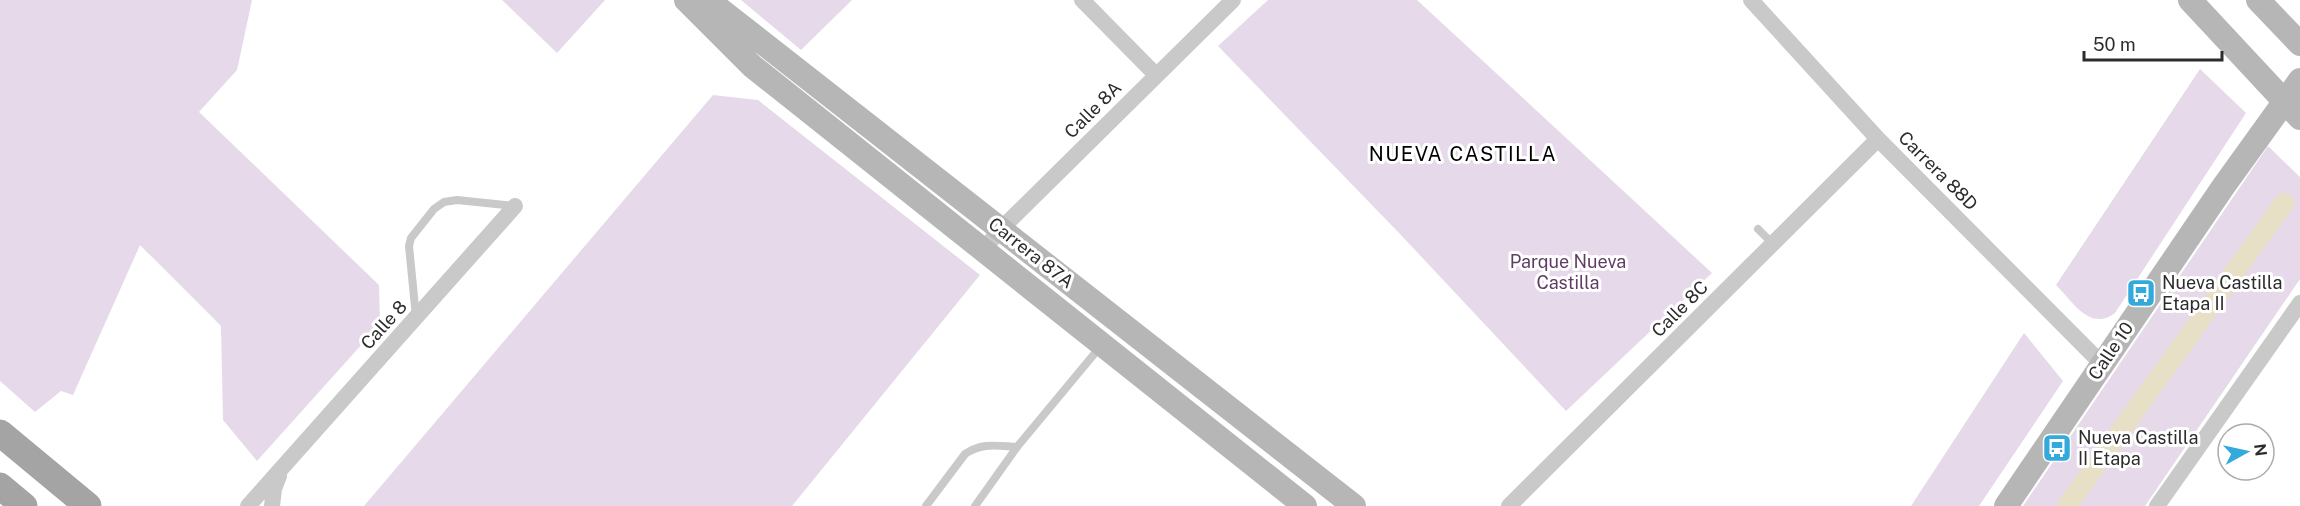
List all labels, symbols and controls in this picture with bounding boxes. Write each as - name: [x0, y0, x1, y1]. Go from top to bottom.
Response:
- scale bar: [2084, 24, 2222, 62]
- text: 50 m: [2093, 34, 2136, 55]
- street label: Calle 8A: [1060, 77, 1125, 142]
- street label: Carrera 88D: [1894, 127, 1982, 215]
- district label: NUEVA CASTILLA: [1369, 142, 1557, 166]
- street label: Carrera 87A: [985, 213, 1078, 293]
- park label: Parque Nueva Castilla: [1510, 251, 1626, 293]
- place label: Nueva Castilla Etapa II: [2162, 272, 2282, 314]
- street label: Calle 8C: [1647, 276, 1712, 341]
- bus stop icon: Nueva Castilla Etapa II: [2125, 277, 2157, 309]
- street label: Calle 8: [356, 296, 411, 353]
- street label: Calle 10: [2084, 318, 2138, 384]
- north arrow: [2216, 422, 2276, 482]
- place label: Nueva Castilla II Etapa: [2078, 427, 2198, 469]
- bus stop icon: Nueva Castilla II Etapa: [2041, 432, 2073, 464]
- text: N: [2250, 442, 2271, 458]

